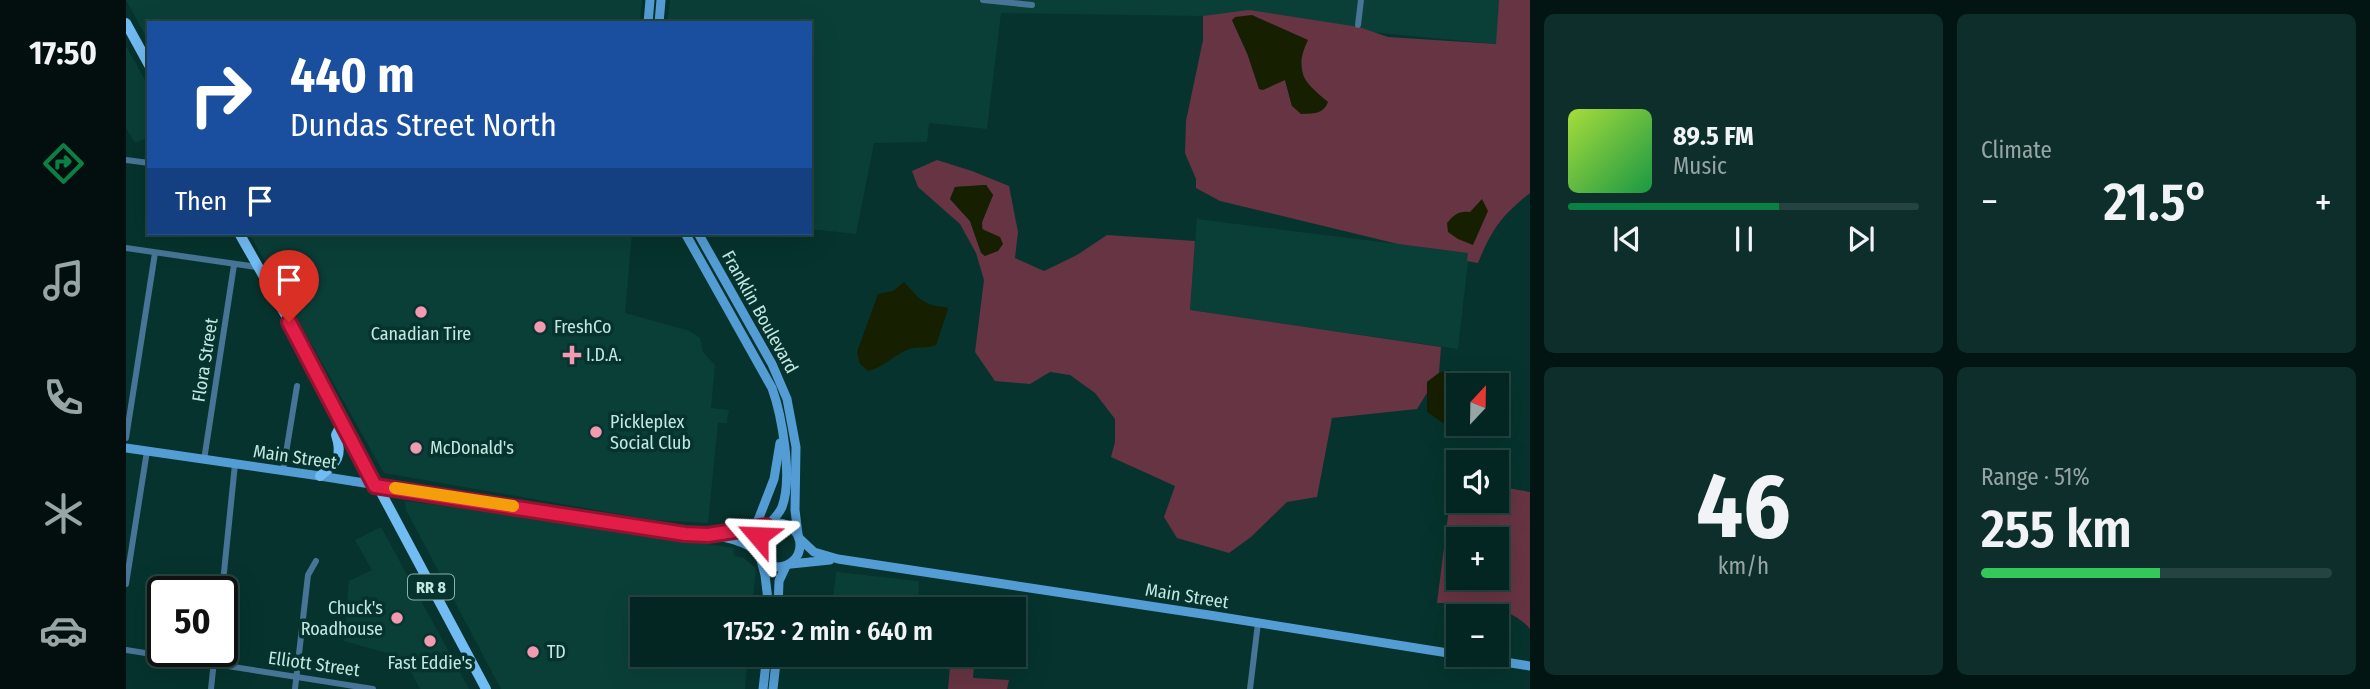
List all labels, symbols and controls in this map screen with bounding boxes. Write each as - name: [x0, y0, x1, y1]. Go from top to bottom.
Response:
- text: 17:50: [29, 34, 97, 72]
- text: 440 m: [290, 46, 415, 105]
- icon: right: [175, 49, 266, 140]
- text: Dundas Street North: [290, 106, 557, 144]
- text: 89.5 FM: [1673, 121, 1754, 152]
- text: Climate: [1981, 136, 2052, 164]
- icon: directions: [39, 139, 88, 188]
- text: Music: [1673, 152, 1727, 180]
- text: 21.5°: [2104, 171, 2209, 234]
- text: −: [1981, 179, 1998, 225]
- text: +: [2315, 179, 2332, 225]
- icon: arrive: [241, 182, 279, 220]
- text: Then: [175, 186, 227, 217]
- icon: previous: [1608, 220, 1646, 258]
- icon: pause: [1725, 220, 1763, 258]
- icon: next: [1842, 220, 1880, 258]
- street label: Franklin Boulevard: [717, 247, 803, 377]
- pin: [259, 250, 319, 322]
- icon: music: [39, 256, 88, 305]
- icon: arrive: [270, 261, 308, 299]
- marker: Canadian Tire: [413, 304, 429, 320]
- street label: Flora Street: [187, 316, 223, 404]
- place label: FreshCo: [554, 316, 611, 338]
- marker: FreshCo: [532, 319, 548, 335]
- place label: Canadian Tire: [371, 323, 471, 345]
- place label: I.D.A.: [586, 344, 622, 366]
- marker: I.D.A.: [564, 347, 580, 363]
- icon: phone: [39, 373, 88, 422]
- north arrow: [1446, 373, 1508, 436]
- map controls: [1446, 373, 1509, 667]
- place label: Pickleplex Social Club: [610, 411, 691, 454]
- marker: Pickleplex Social Club: [588, 424, 604, 440]
- place label: McDonald's: [430, 437, 514, 459]
- street label: Main Street: [252, 440, 338, 474]
- marker: McDonald's: [408, 440, 424, 456]
- button: sound: [1446, 450, 1509, 513]
- text: 46: [1696, 452, 1791, 561]
- text: Range · 51%: [1981, 463, 2090, 491]
- icon: climate: [39, 489, 88, 538]
- text: 255 km: [1981, 498, 2132, 561]
- position arrow: [721, 499, 795, 573]
- button: +: [1446, 527, 1509, 590]
- text: km/h: [1718, 552, 1769, 580]
- road number: RR 8: [408, 574, 454, 600]
- speed limit sign: 50: [147, 576, 238, 667]
- street label: Main Street: [1144, 579, 1230, 613]
- place label: Chuck's Roadhouse: [301, 597, 383, 640]
- button: −: [1446, 604, 1509, 667]
- icon: car: [39, 606, 88, 655]
- marker: Chuck's Roadhouse: [389, 610, 405, 626]
- text: 17:52 · 2 min · 640 m: [723, 616, 933, 647]
- marker: Fast Eddie's: [422, 633, 438, 649]
- place label: TD: [547, 641, 566, 663]
- marker: TD: [525, 644, 541, 660]
- street label: Elliott Street: [267, 647, 361, 681]
- place label: Fast Eddie's: [387, 652, 473, 674]

